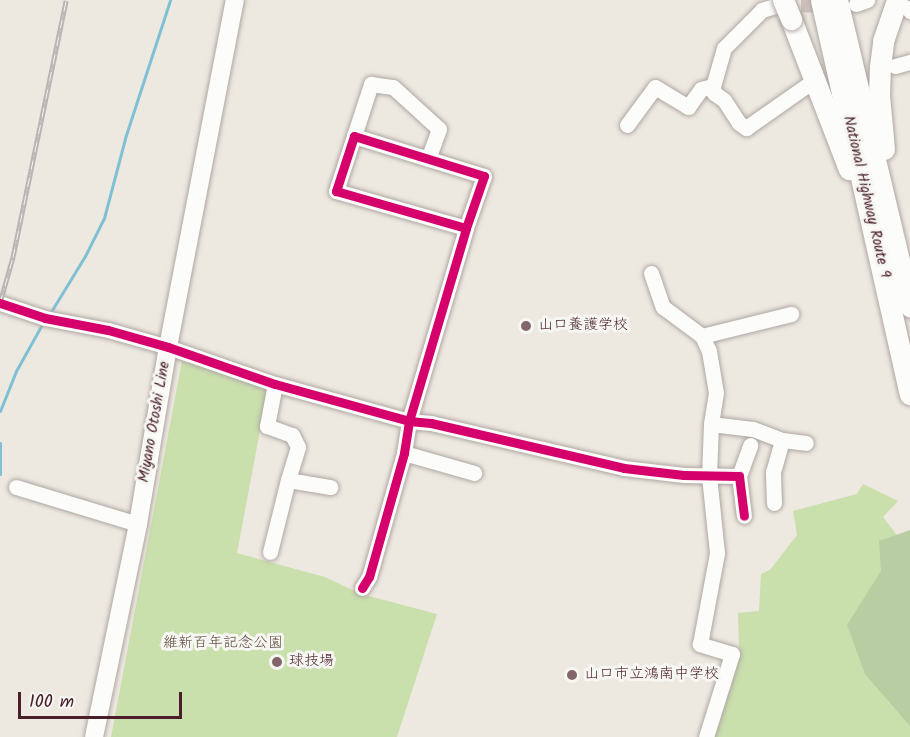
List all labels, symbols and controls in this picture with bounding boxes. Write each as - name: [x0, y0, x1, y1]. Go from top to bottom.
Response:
- street label: National Highway Route 9: [839, 114, 893, 280]
- place label: 山口養護学校: [538, 317, 628, 335]
- marker: 山口養護学校: [519, 319, 533, 333]
- street label: Miyano Otoshi Line: [135, 360, 175, 484]
- park label: 維新百年記念公園: [163, 635, 283, 653]
- place label: 球技場: [289, 653, 334, 671]
- marker: 球技場: [270, 655, 284, 669]
- place label: 山口市立鴻南中学校: [584, 666, 719, 684]
- marker: 山口市立鴻南中学校: [565, 668, 579, 682]
- scale bar: [21, 680, 184, 718]
- text: 100 m: [29, 688, 74, 717]

